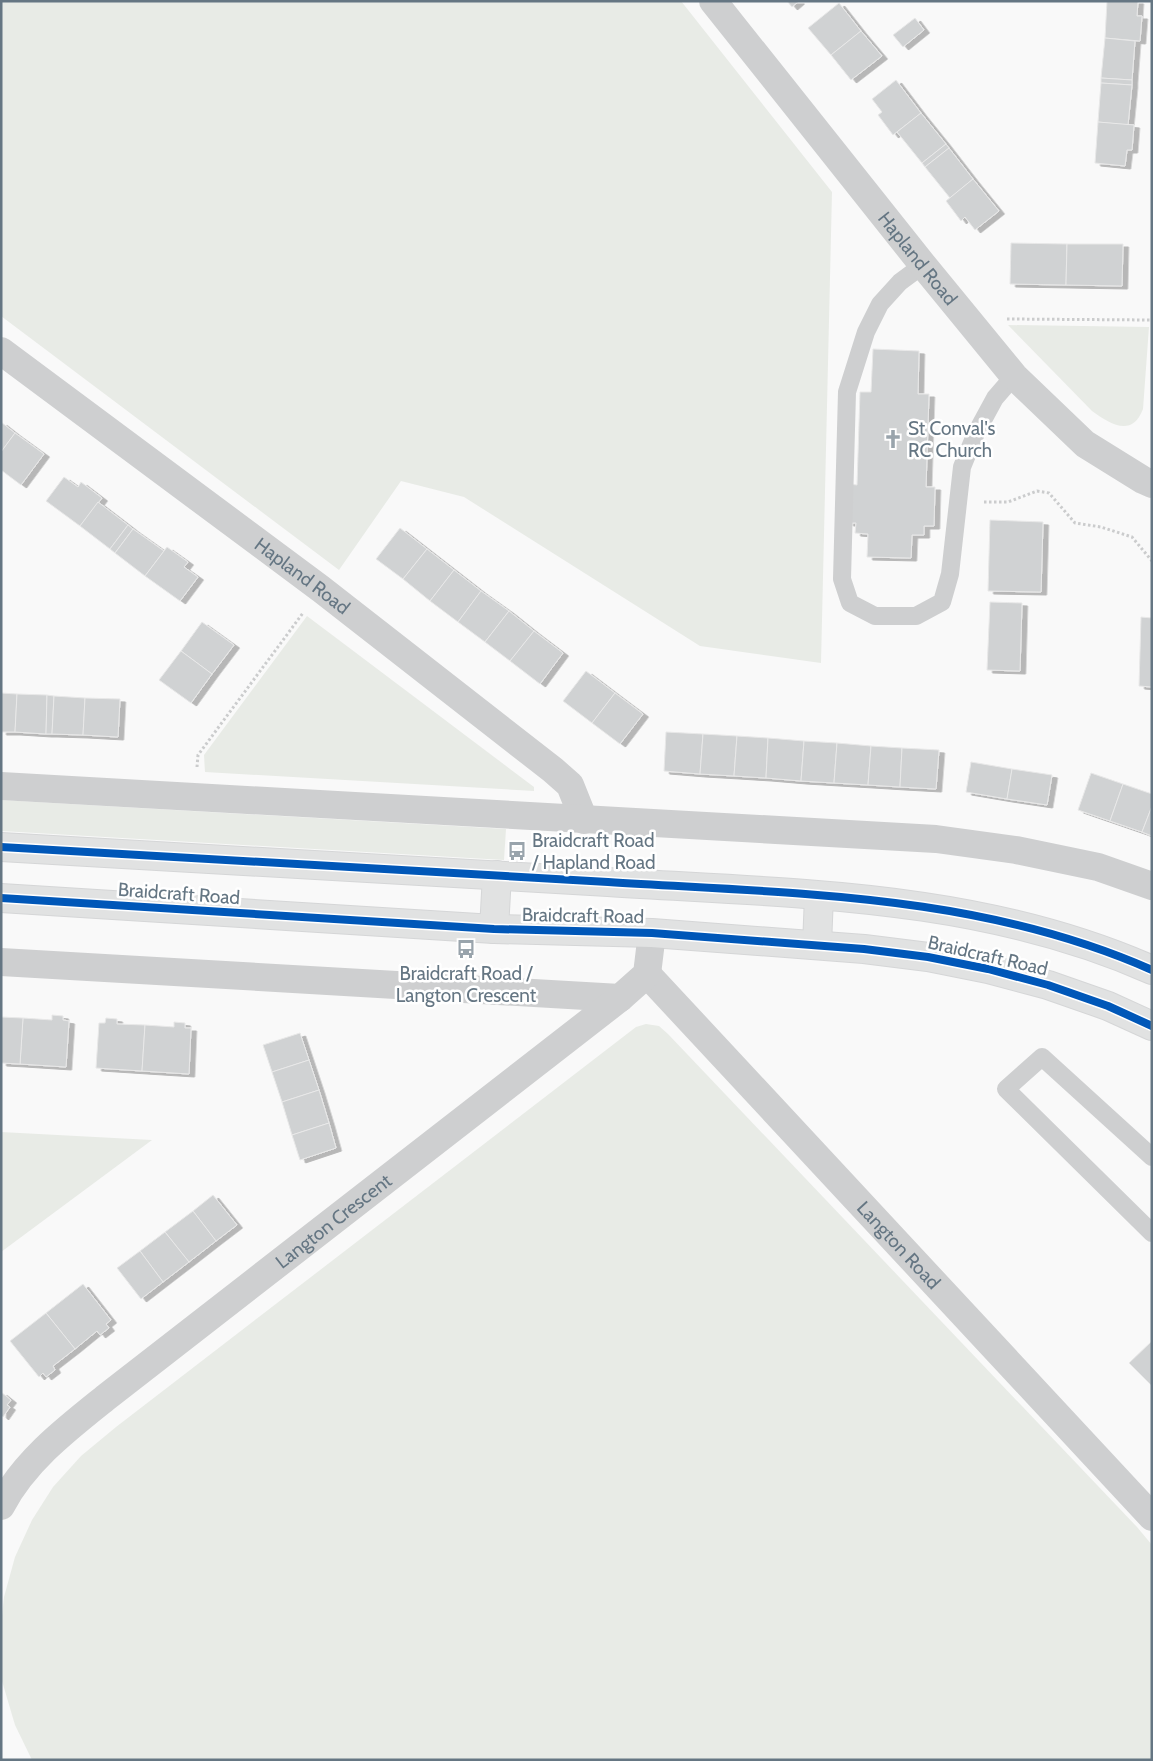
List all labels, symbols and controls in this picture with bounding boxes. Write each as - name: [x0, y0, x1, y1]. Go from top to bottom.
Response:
- street label: Hapland Road: [873, 207, 962, 310]
- place label: St Conval's RC Church: [908, 417, 995, 462]
- church icon: St Conval's RC Church: [882, 428, 904, 450]
- street label: Hapland Road: [250, 533, 354, 619]
- place label: Braidcraft Road / Hapland Road: [531, 829, 656, 874]
- bus stop icon: Braidcraft Road / Hapland Road: [506, 840, 528, 862]
- street label: Braidcraft Road: [117, 878, 241, 909]
- street label: Braidcraft Road: [522, 903, 644, 928]
- street label: Braidcraft Road: [926, 931, 1050, 980]
- bus stop icon: Braidcraft Road / Langton Crescent: [455, 938, 477, 960]
- place label: Braidcraft Road / Langton Crescent: [396, 962, 537, 1007]
- street label: Langton Crescent: [271, 1169, 397, 1273]
- street label: Langton Road: [852, 1197, 945, 1294]

